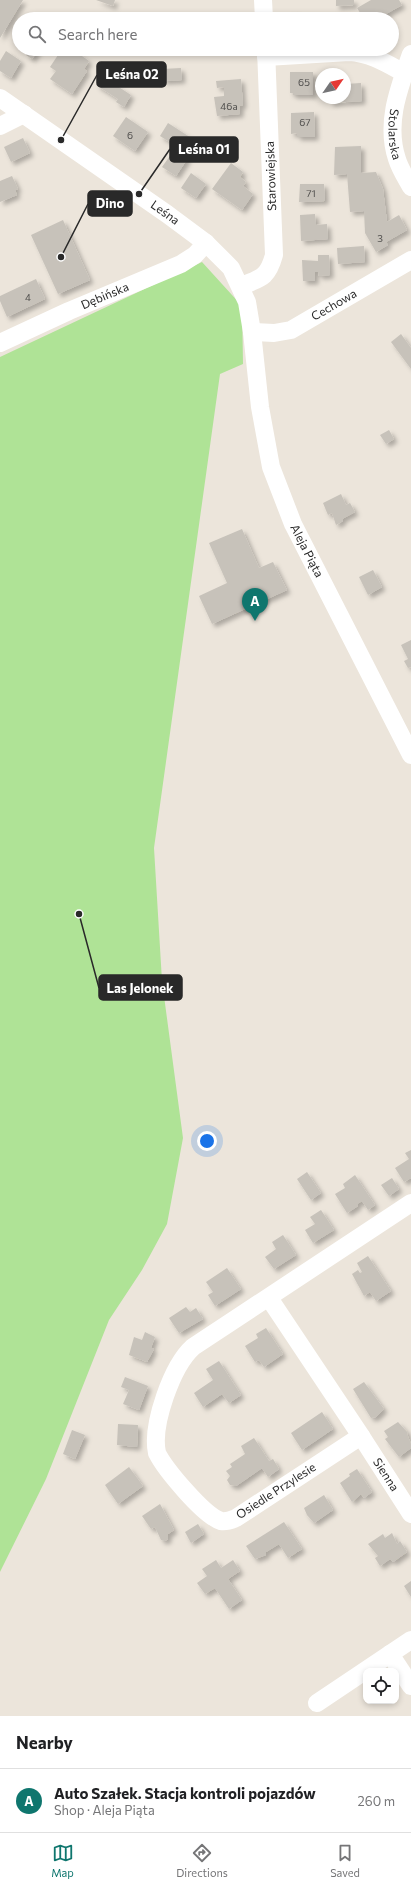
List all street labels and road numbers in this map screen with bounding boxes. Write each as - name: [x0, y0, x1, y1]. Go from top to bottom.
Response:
- street label: Stolarska: [386, 108, 405, 161]
- street label: Starowiejska: [262, 141, 278, 211]
- street label: Leśna: [149, 197, 183, 227]
- street label: Dębińska: [79, 279, 131, 311]
- street label: Cechowa: [308, 285, 359, 323]
- street label: Aleja Piąta: [288, 522, 327, 579]
- street label: Sienna: [371, 1455, 402, 1493]
- street label: Osiedle Przylesie: [233, 1459, 318, 1521]

